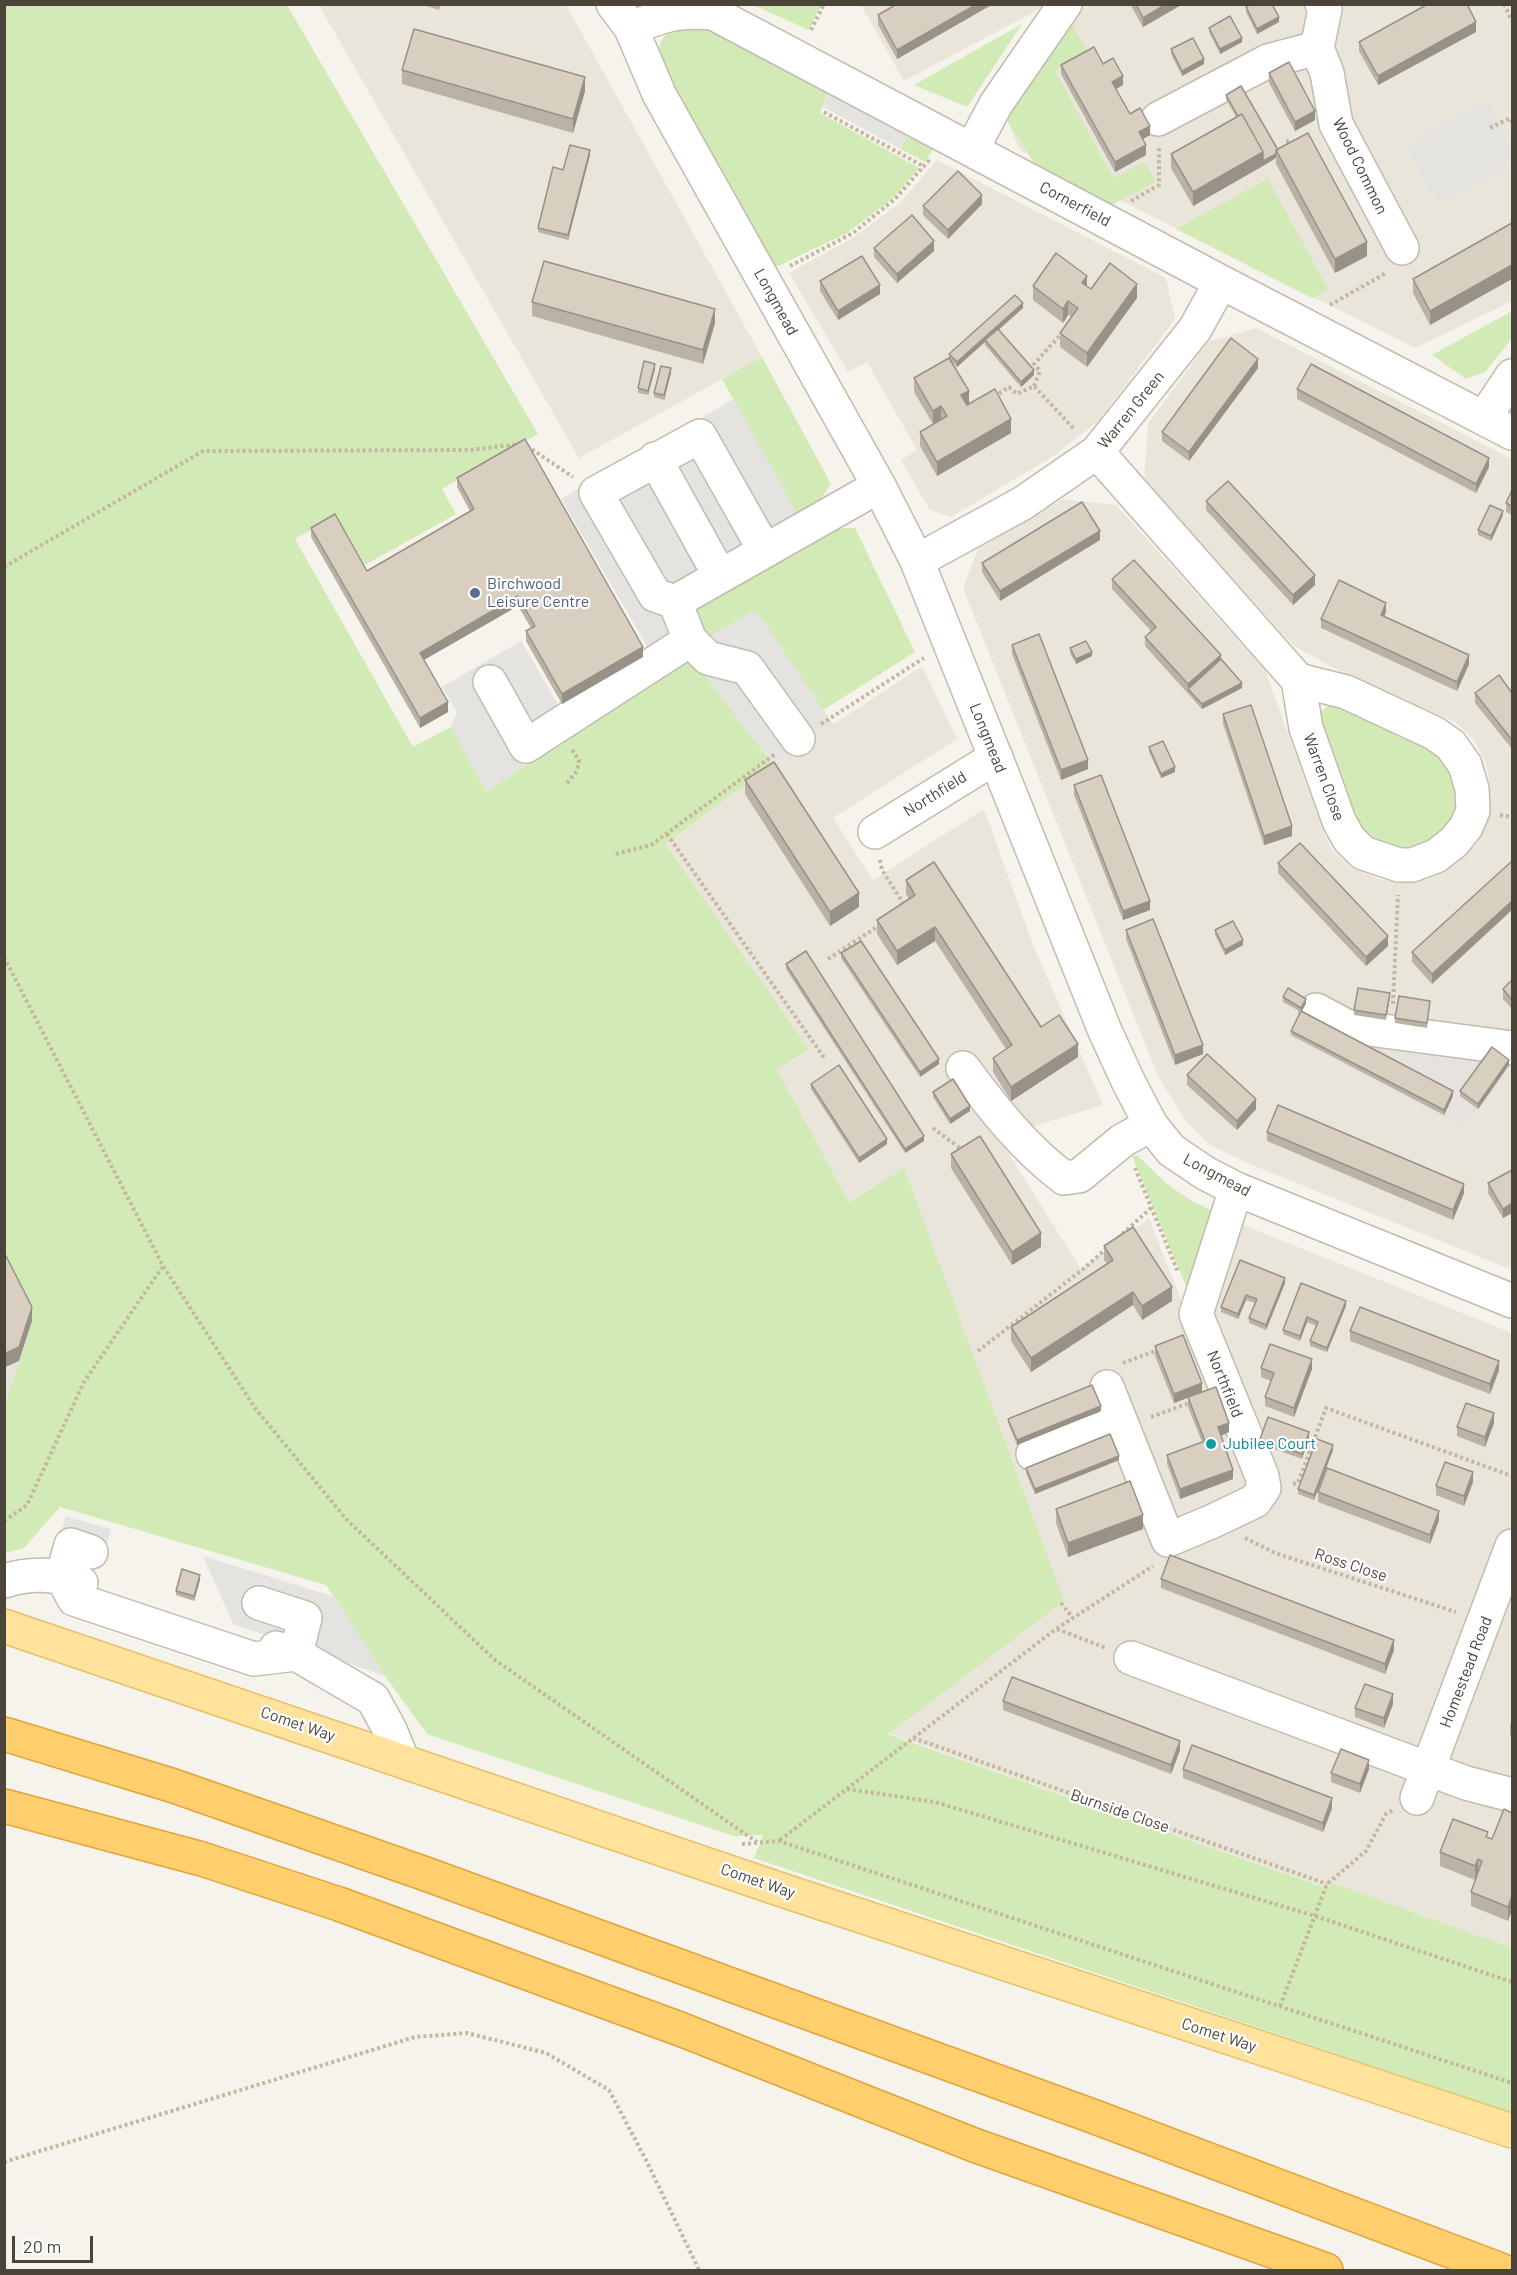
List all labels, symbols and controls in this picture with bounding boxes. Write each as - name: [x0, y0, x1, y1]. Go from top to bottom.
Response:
- street label: Wood Common: [1328, 115, 1392, 217]
- street label: Cornerfield: [1036, 177, 1114, 231]
- street label: Longmead: [750, 265, 802, 339]
- street label: Warren Green: [1094, 367, 1168, 453]
- place label: Birchwood Leisure Centre: [487, 574, 589, 612]
- marker: Birchwood Leisure Centre: [468, 586, 482, 600]
- street label: Longmead: [965, 700, 1011, 776]
- street label: Warren Close: [1299, 731, 1349, 823]
- street label: Northfield: [900, 767, 970, 821]
- street label: Longmead: [1180, 1149, 1254, 1201]
- street label: Northfield: [1203, 1348, 1247, 1420]
- place label: Jubilee Court: [1223, 1434, 1316, 1454]
- marker: Jubilee Court: [1204, 1437, 1218, 1451]
- street label: Ross Close: [1312, 1544, 1390, 1586]
- street label: Homestead Road: [1436, 1614, 1496, 1730]
- street label: Comet Way: [258, 1702, 338, 1746]
- street label: Burnside Close: [1068, 1785, 1172, 1837]
- street label: Comet Way: [718, 1859, 798, 1903]
- street label: Comet Way: [1179, 2014, 1259, 2056]
- scale bar: [15, 2224, 96, 2262]
- text: 20 m: [23, 2235, 61, 2257]

